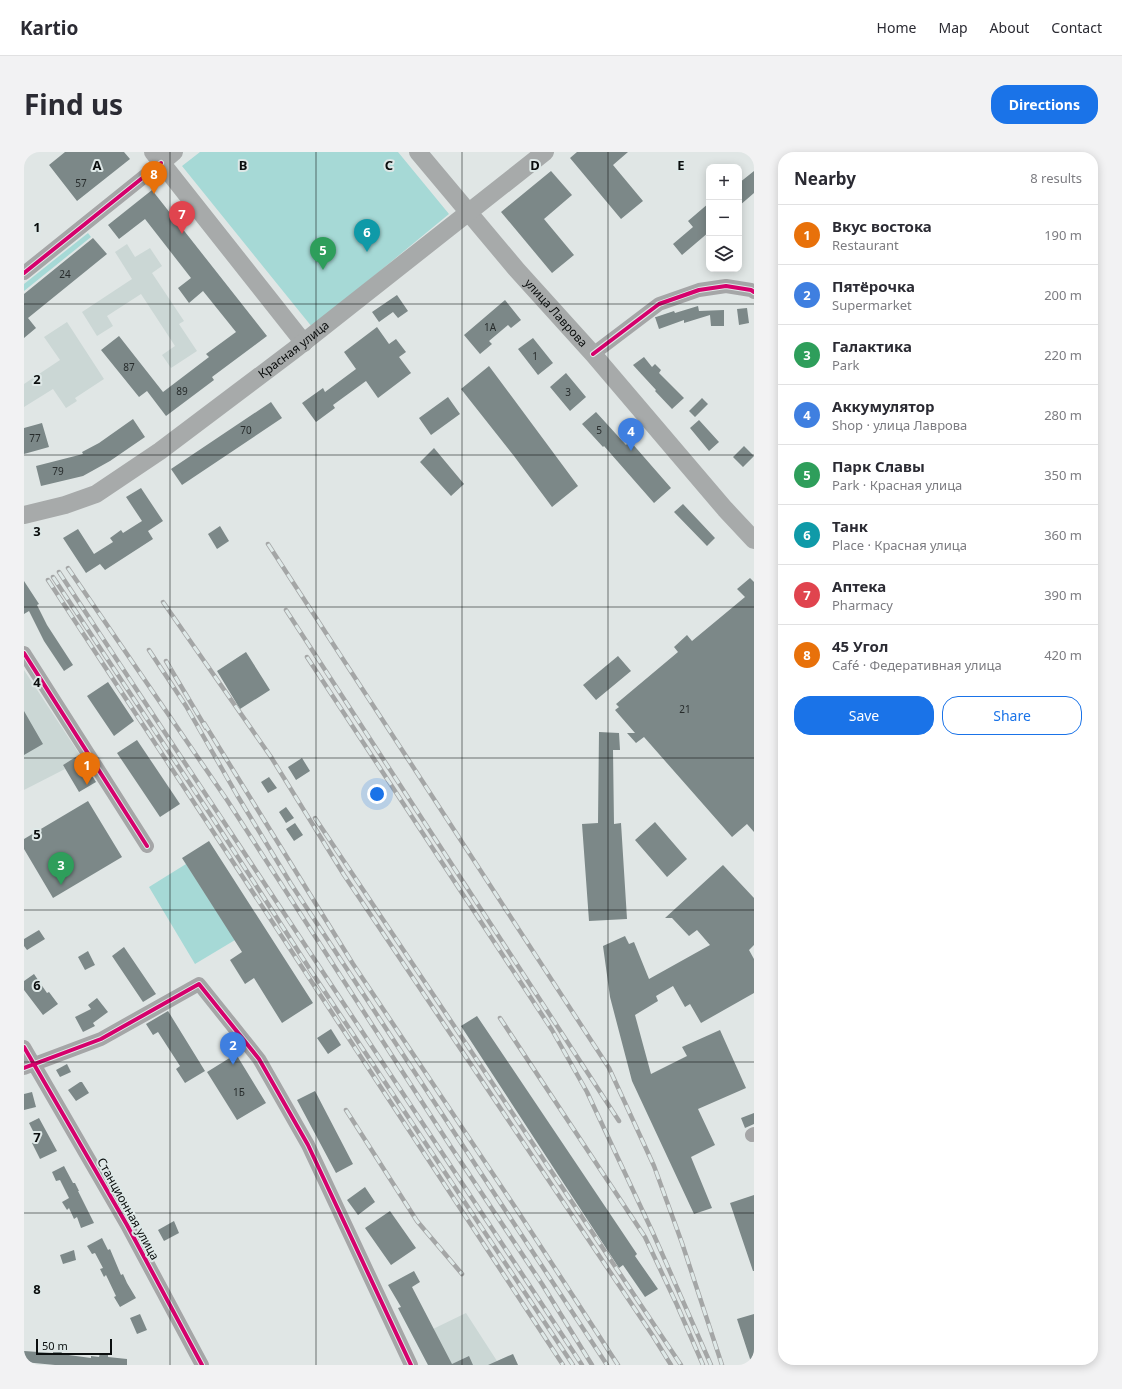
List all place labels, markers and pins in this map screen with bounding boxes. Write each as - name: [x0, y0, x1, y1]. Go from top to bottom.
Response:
- pin: 8: [141, 161, 167, 194]
- pin: 7: [169, 201, 195, 234]
- pin: 6: [354, 219, 380, 252]
- pin: 5: [310, 237, 336, 270]
- pin: 4: [618, 418, 644, 451]
- pin: 1: [74, 752, 100, 785]
- pin: 3: [48, 852, 74, 885]
- pin: 2: [220, 1032, 246, 1065]

